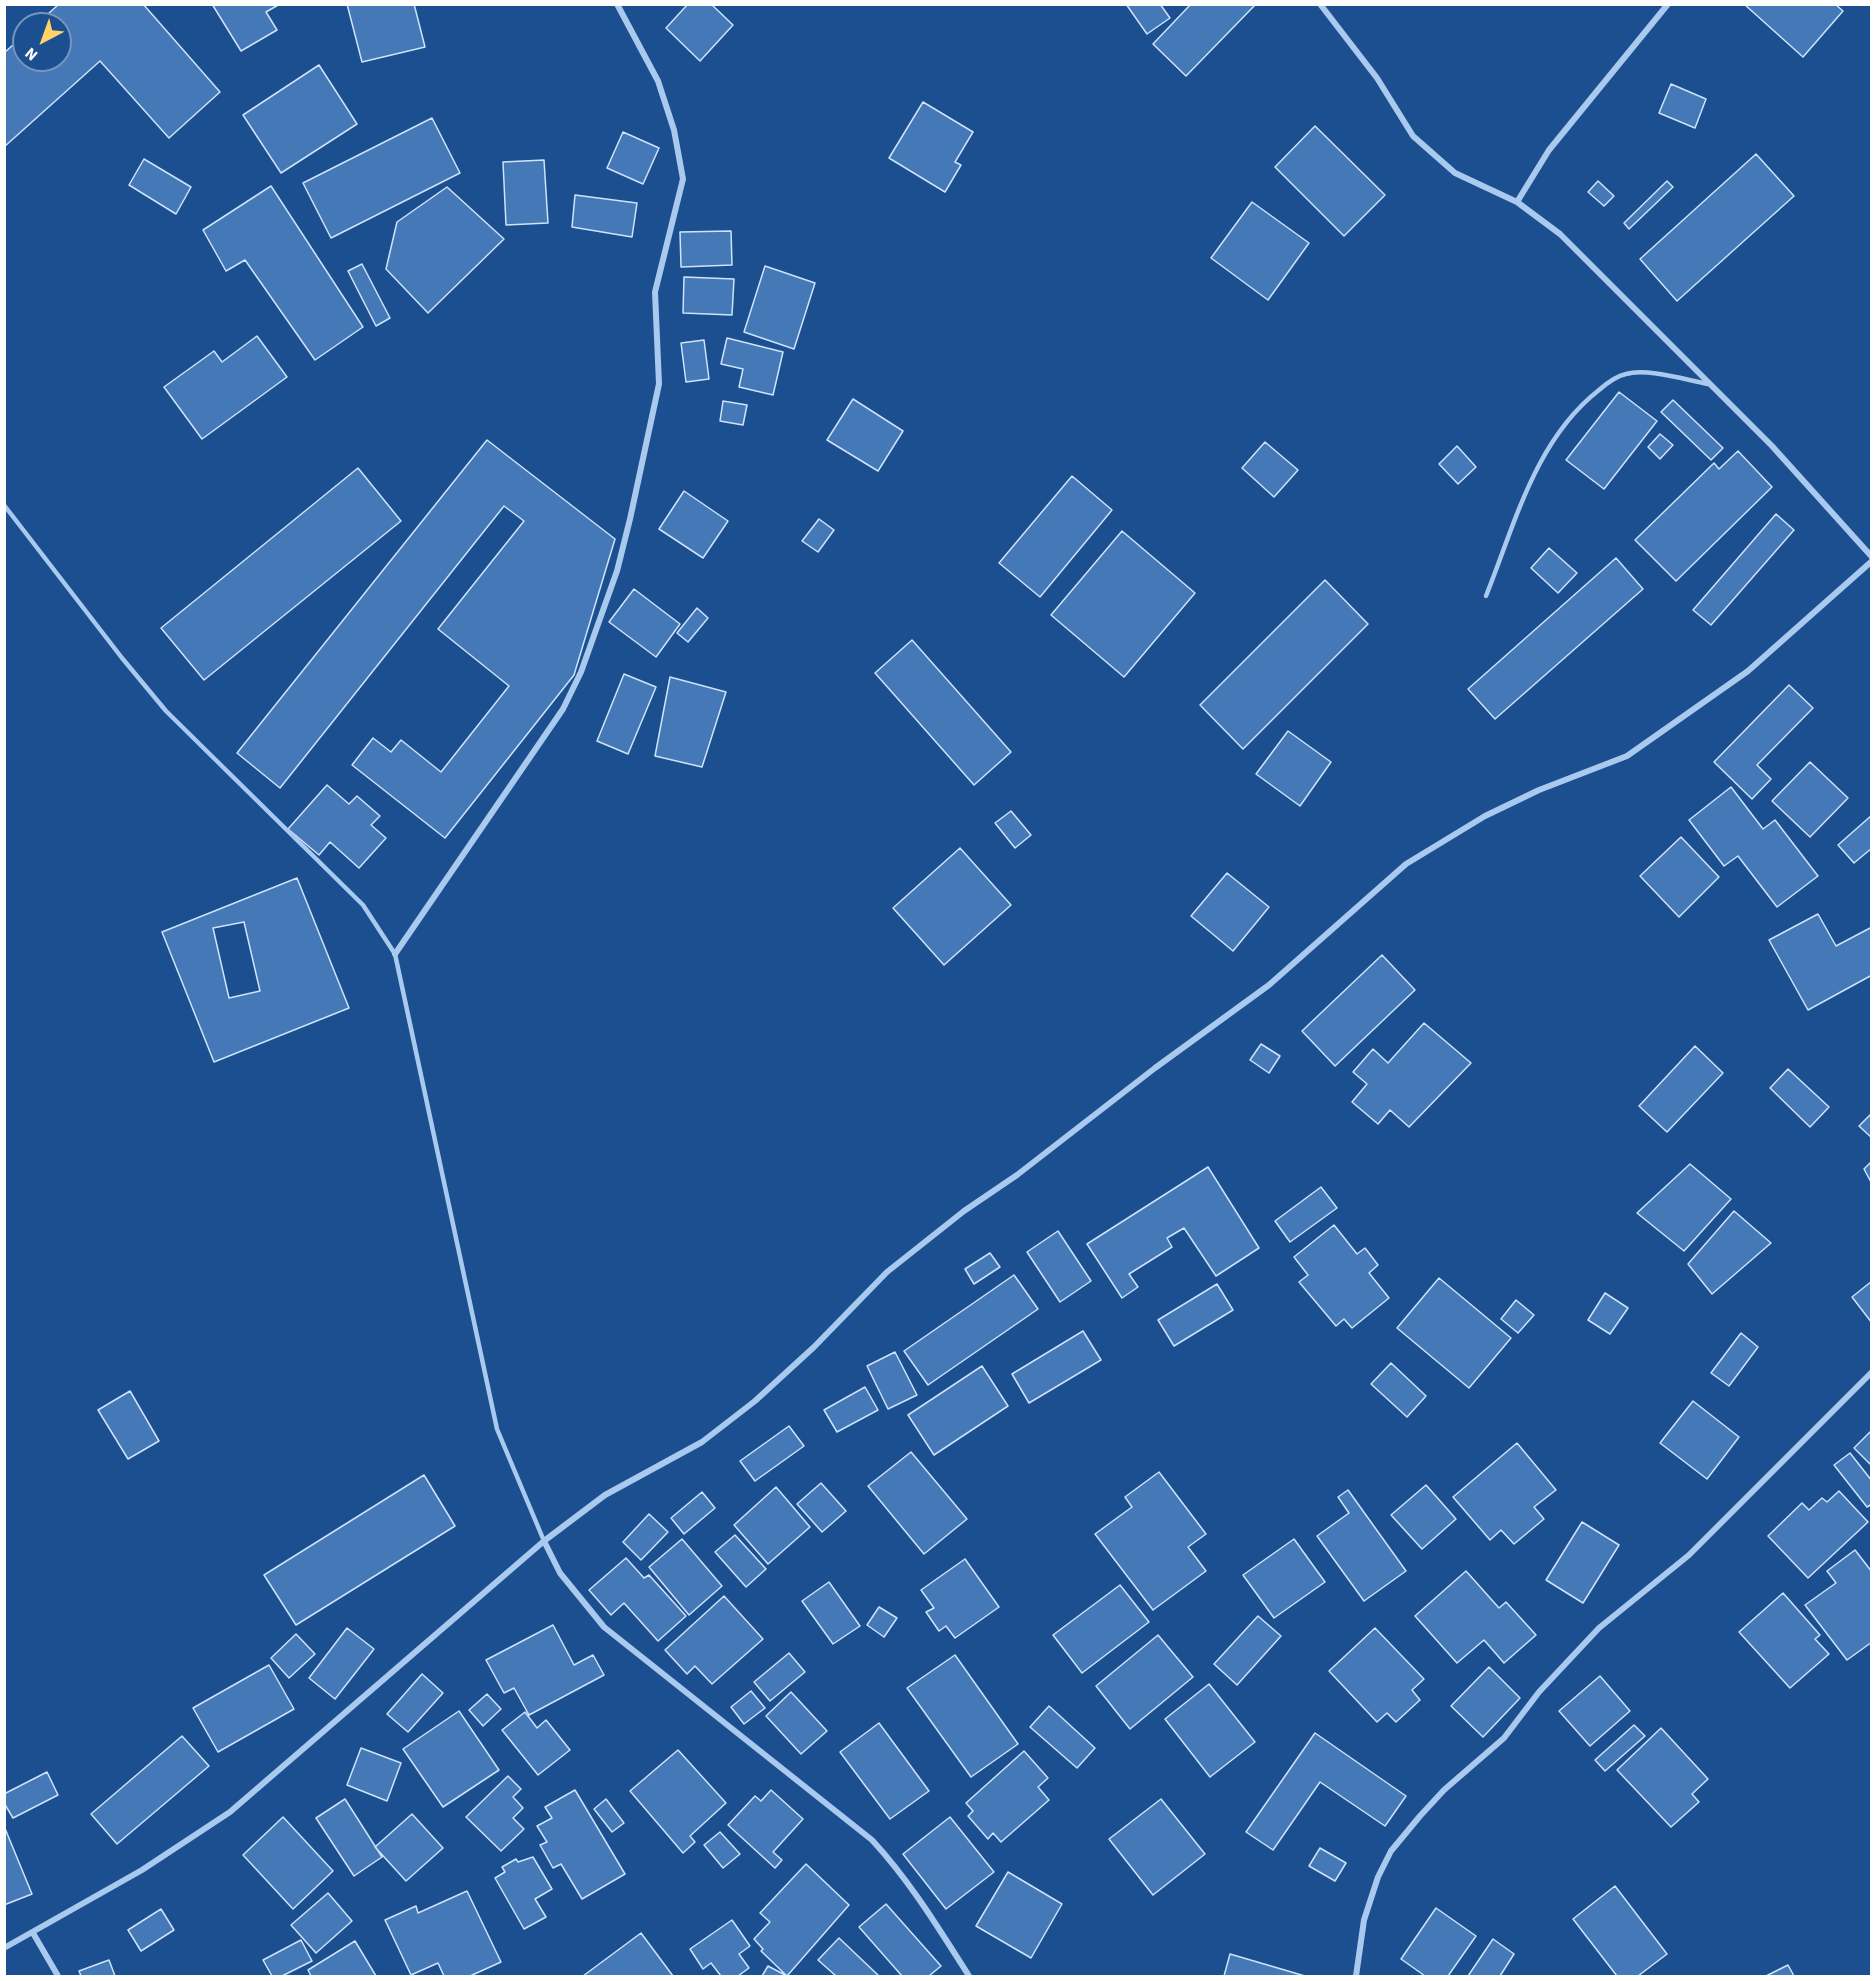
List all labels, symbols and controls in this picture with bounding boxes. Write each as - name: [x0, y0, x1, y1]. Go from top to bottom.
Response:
- north arrow: [12, 12, 72, 72]
- text: N: [20, 42, 43, 66]

